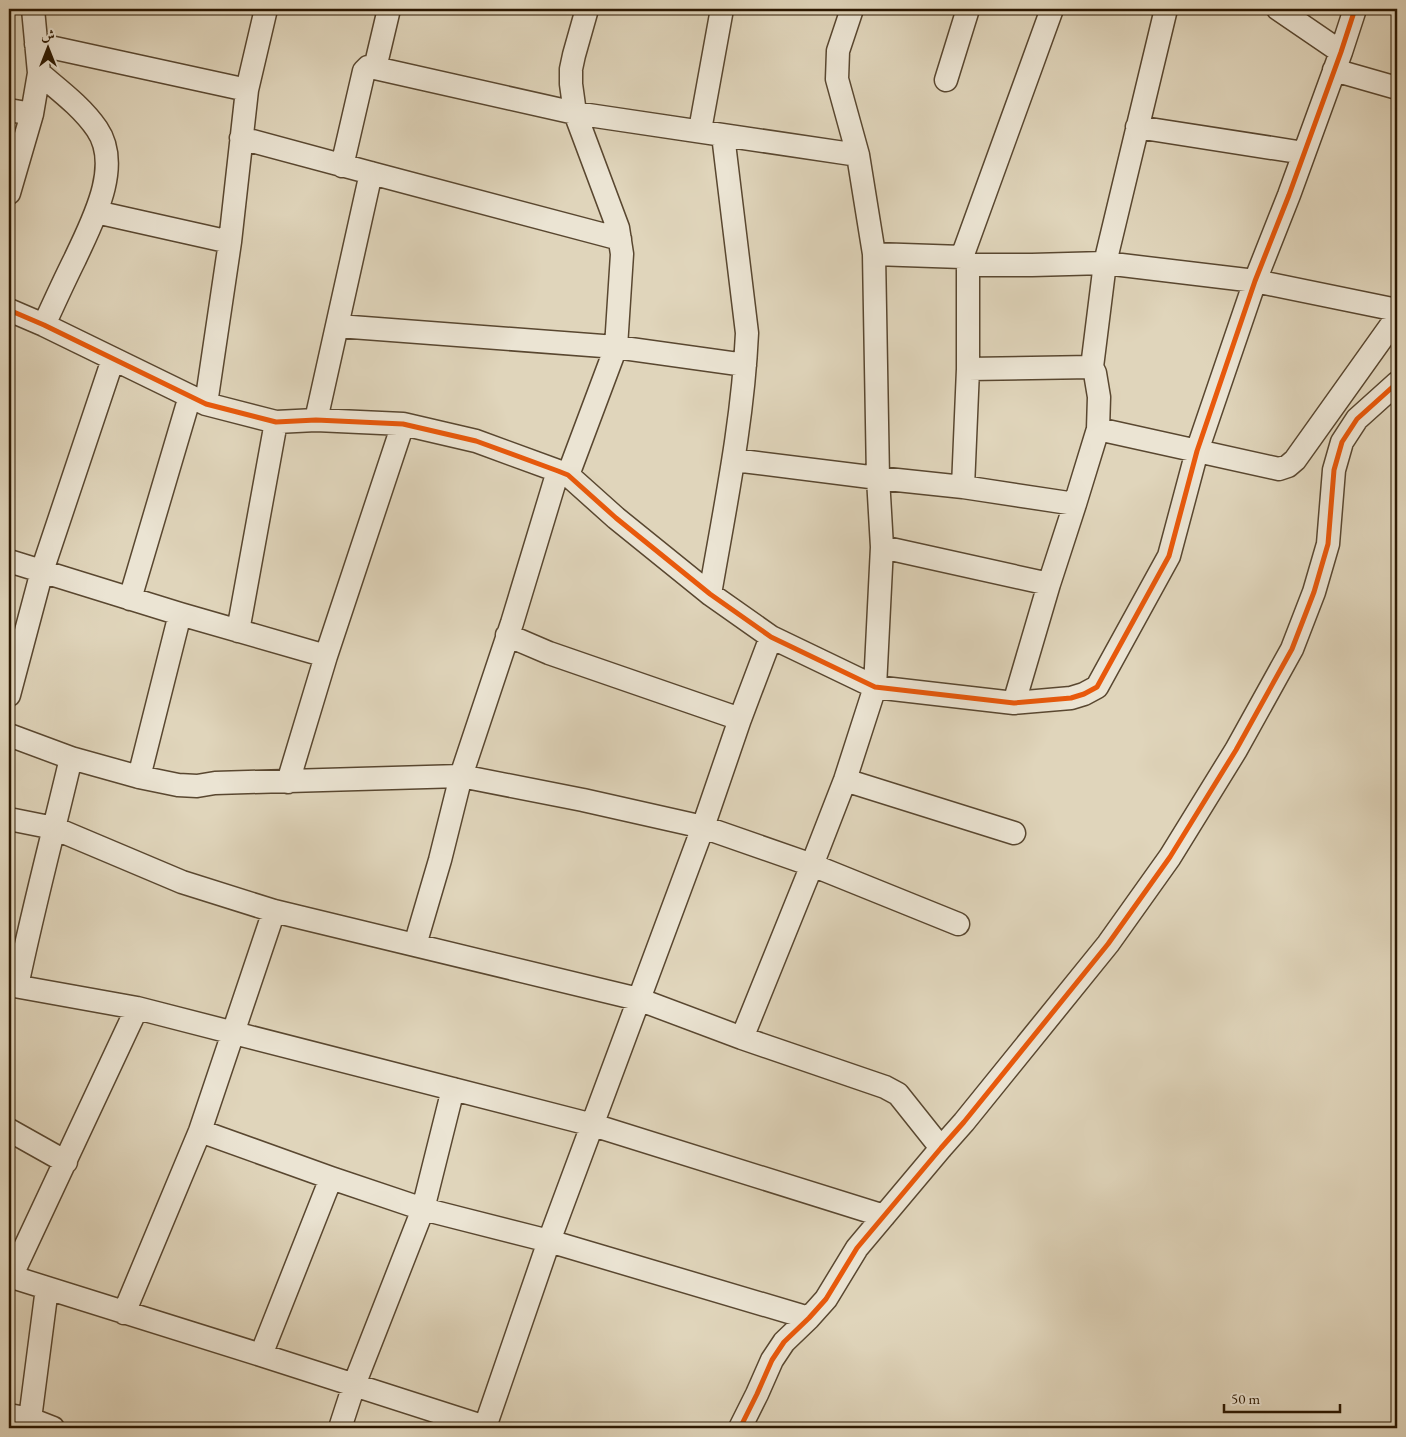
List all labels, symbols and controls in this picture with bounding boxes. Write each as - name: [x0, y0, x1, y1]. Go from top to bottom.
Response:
- north arrow: [22, 22, 72, 72]
- text: ش: [41, 26, 55, 44]
- scale bar: [1224, 1382, 1340, 1414]
- text: 50 m: [1231, 1389, 1260, 1408]

